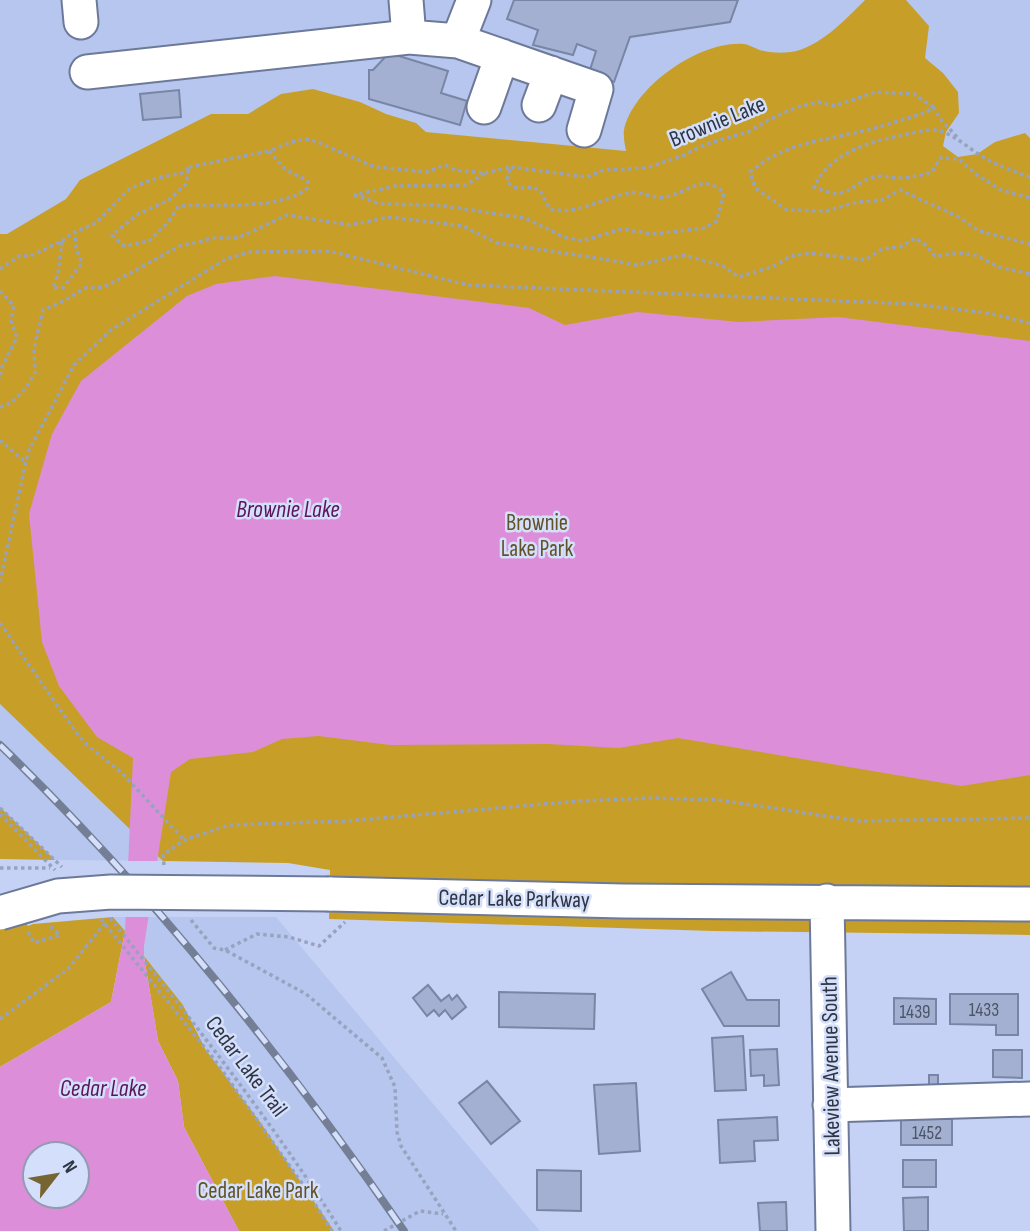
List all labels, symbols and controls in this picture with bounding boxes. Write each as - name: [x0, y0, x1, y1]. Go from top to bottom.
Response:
- street label: Brownie Lake: [665, 90, 769, 154]
- water label: Brownie Lake: [236, 495, 340, 524]
- park label: Brownie Lake Park: [501, 509, 573, 563]
- street label: Cedar Lake Parkway: [438, 884, 590, 914]
- street label: Lakeview Avenue South: [815, 976, 847, 1156]
- house number: 1433: [969, 999, 999, 1022]
- house number: 1439: [899, 1001, 931, 1024]
- street label: Cedar Lake Trail: [199, 1011, 293, 1122]
- water label: Cedar Lake: [60, 1074, 146, 1103]
- house number: 1452: [912, 1122, 942, 1145]
- north arrow: [21, 1140, 91, 1210]
- text: N: [57, 1157, 82, 1177]
- park label: Cedar Lake Park: [197, 1177, 319, 1205]

